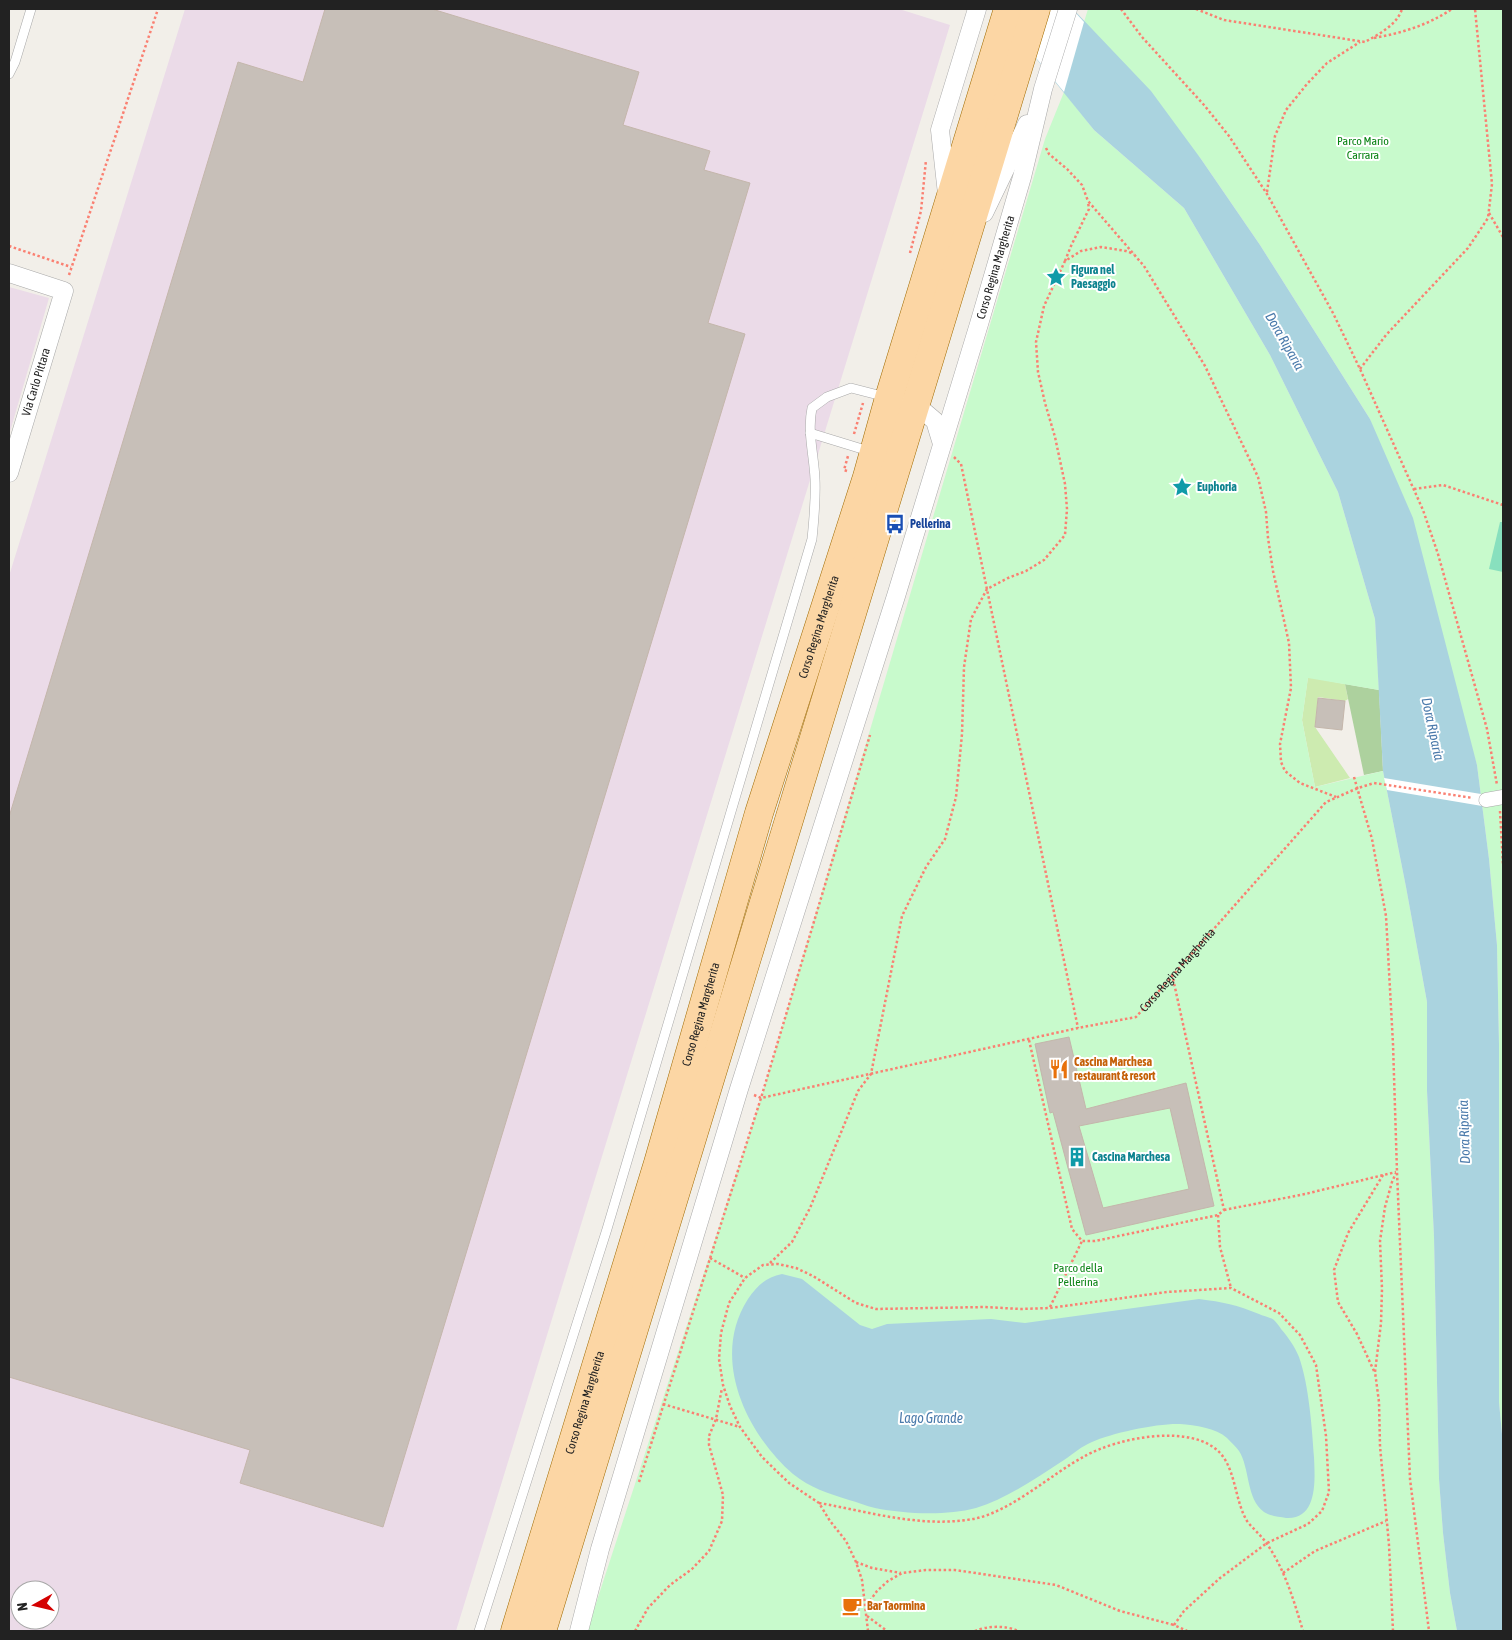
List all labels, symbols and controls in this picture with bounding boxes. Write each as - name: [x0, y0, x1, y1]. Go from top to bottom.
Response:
- park label: Parco Mario Carrara: [1337, 134, 1389, 162]
- street label: Corso Regina Margherita: [974, 214, 1017, 321]
- place label: Figura nel Paesaggio: [1071, 263, 1116, 291]
- place icon: Figura nel Paesaggio: [1045, 266, 1067, 288]
- water label: Dora Riparia: [1262, 309, 1308, 373]
- street label: Via Carlo Pittara: [19, 346, 53, 418]
- place icon: Euphoria: [1171, 476, 1193, 498]
- place label: Euphoria: [1197, 480, 1237, 494]
- bus stop icon: Pellerina: [884, 513, 906, 535]
- place label: Pellerina: [910, 517, 951, 531]
- street label: Corso Regina Margherita: [796, 574, 842, 680]
- water label: Dora Riparia: [1419, 696, 1448, 762]
- street label: Corso Regina Margherita: [1137, 925, 1218, 1015]
- street label: Corso Regina Margherita: [679, 961, 722, 1068]
- place label: Cascina Marchesa restaurant & resort: [1074, 1055, 1156, 1083]
- restaurant icon: Cascina Marchesa restaurant & resort: [1048, 1058, 1070, 1080]
- water label: Dora Riparia: [1455, 1099, 1473, 1164]
- building icon: Cascina Marchesa: [1066, 1146, 1088, 1168]
- place label: Cascina Marchesa: [1092, 1150, 1171, 1164]
- park label: Parco della Pellerina: [1053, 1261, 1103, 1289]
- street label: Corso Regina Margherita: [562, 1349, 607, 1456]
- water label: Lago Grande: [899, 1410, 963, 1426]
- north arrow: [10, 1580, 60, 1630]
- cafe icon: Bar Taormina: [841, 1595, 863, 1617]
- place label: Bar Taormina: [867, 1599, 926, 1613]
- text: N: [14, 1602, 31, 1612]

